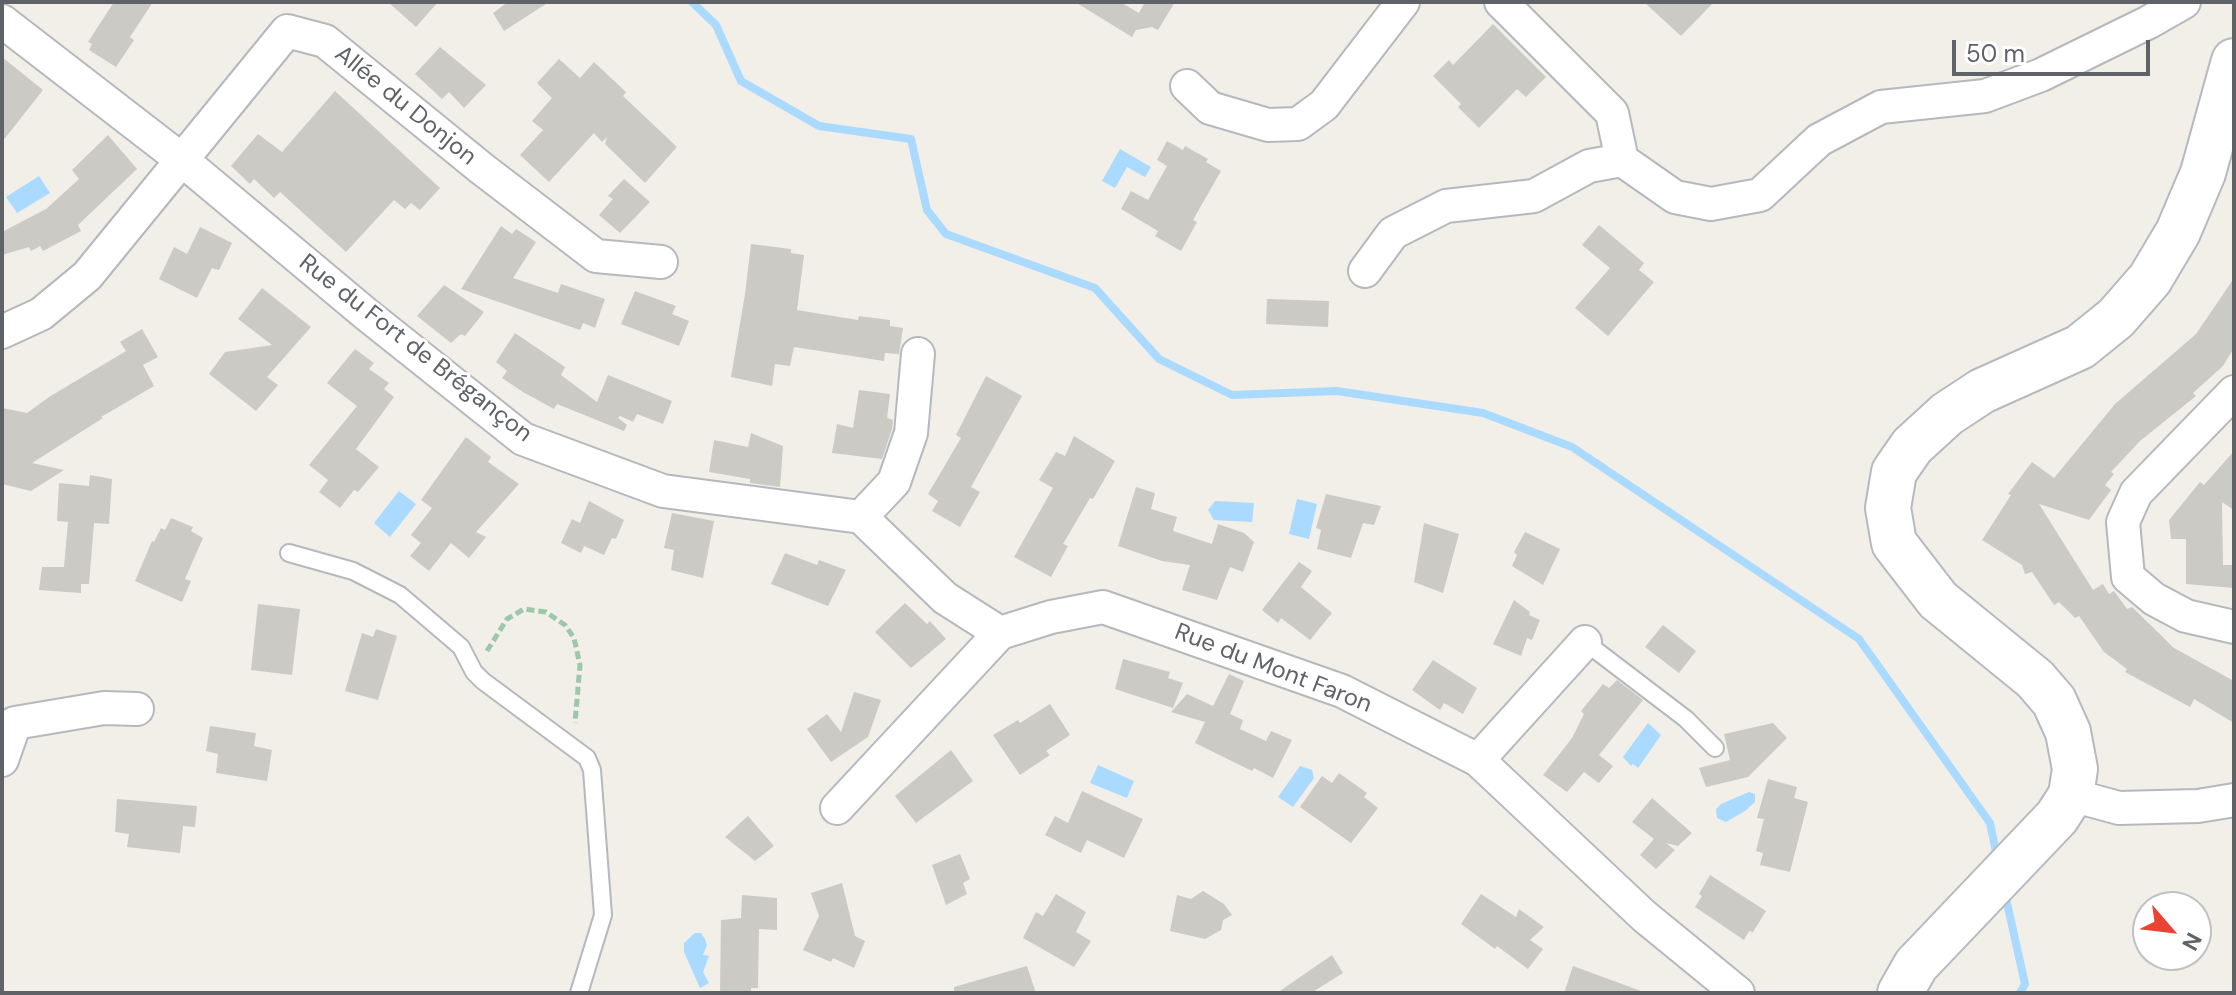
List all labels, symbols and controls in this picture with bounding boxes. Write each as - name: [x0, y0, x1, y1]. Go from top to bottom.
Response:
- scale bar: [1956, 24, 2154, 74]
- text: 50 m: [1966, 38, 2025, 69]
- street label: Allée du Donjon: [328, 40, 482, 172]
- street label: Rue du Fort de Brégançon: [293, 249, 537, 449]
- street label: Rue du Mont Faron: [1170, 618, 1376, 720]
- north arrow: [2132, 891, 2212, 971]
- text: N: [2175, 928, 2208, 955]

